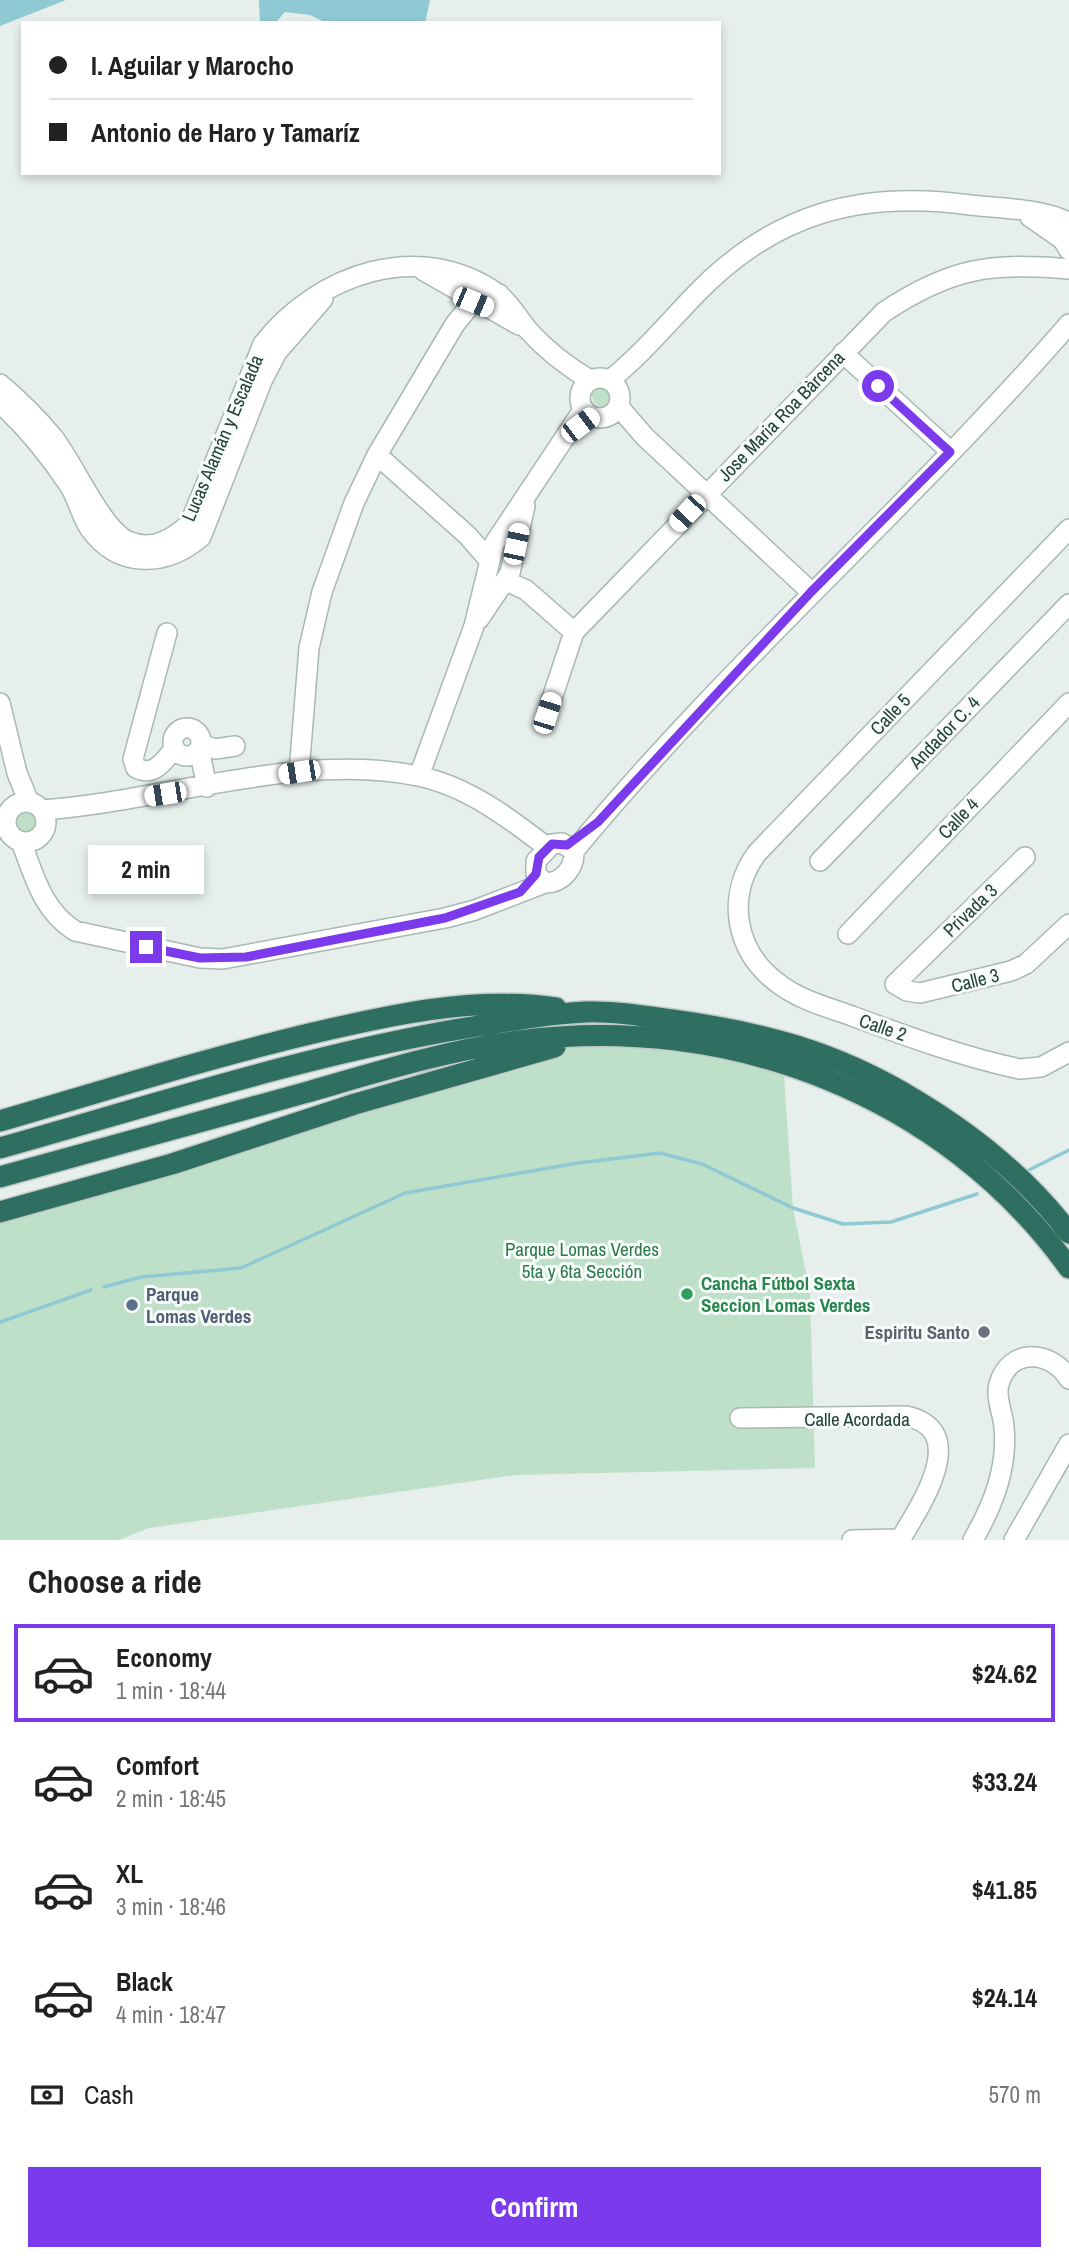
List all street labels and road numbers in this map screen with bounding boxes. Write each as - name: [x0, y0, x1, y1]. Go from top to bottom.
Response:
- street label: Jose Maria Roa Bàrcena: [712, 345, 850, 487]
- street label: Lucas Alamán y Escalada: [175, 351, 269, 525]
- street label: Calle 5: [864, 687, 916, 741]
- street label: Andador C. 4: [902, 690, 985, 775]
- street label: Calle 4: [932, 791, 984, 844]
- street label: Privada 3: [937, 877, 1003, 943]
- street label: Calle 3: [948, 962, 1002, 998]
- street label: Calle 2: [856, 1007, 910, 1047]
- street label: Calle Acordada: [804, 1406, 910, 1432]

